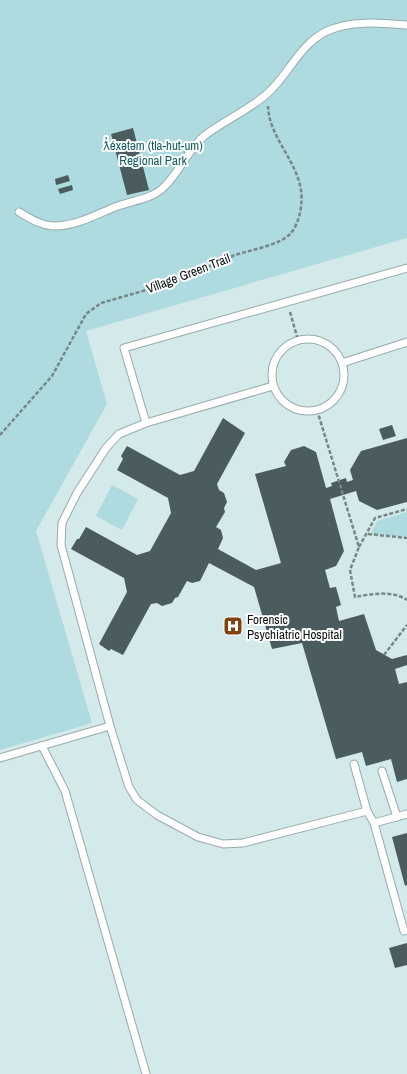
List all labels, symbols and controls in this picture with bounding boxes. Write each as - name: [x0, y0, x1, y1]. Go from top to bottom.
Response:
- park label: ƛ̓éxətəm (tla-hut-um) Regional Park: [103, 136, 203, 169]
- street label: Village Green Trail: [144, 250, 233, 297]
- place label: Forensic Psychiatric Hospital: [247, 611, 342, 643]
- hospital icon: Forensic Psychiatric Hospital: [222, 615, 244, 637]

